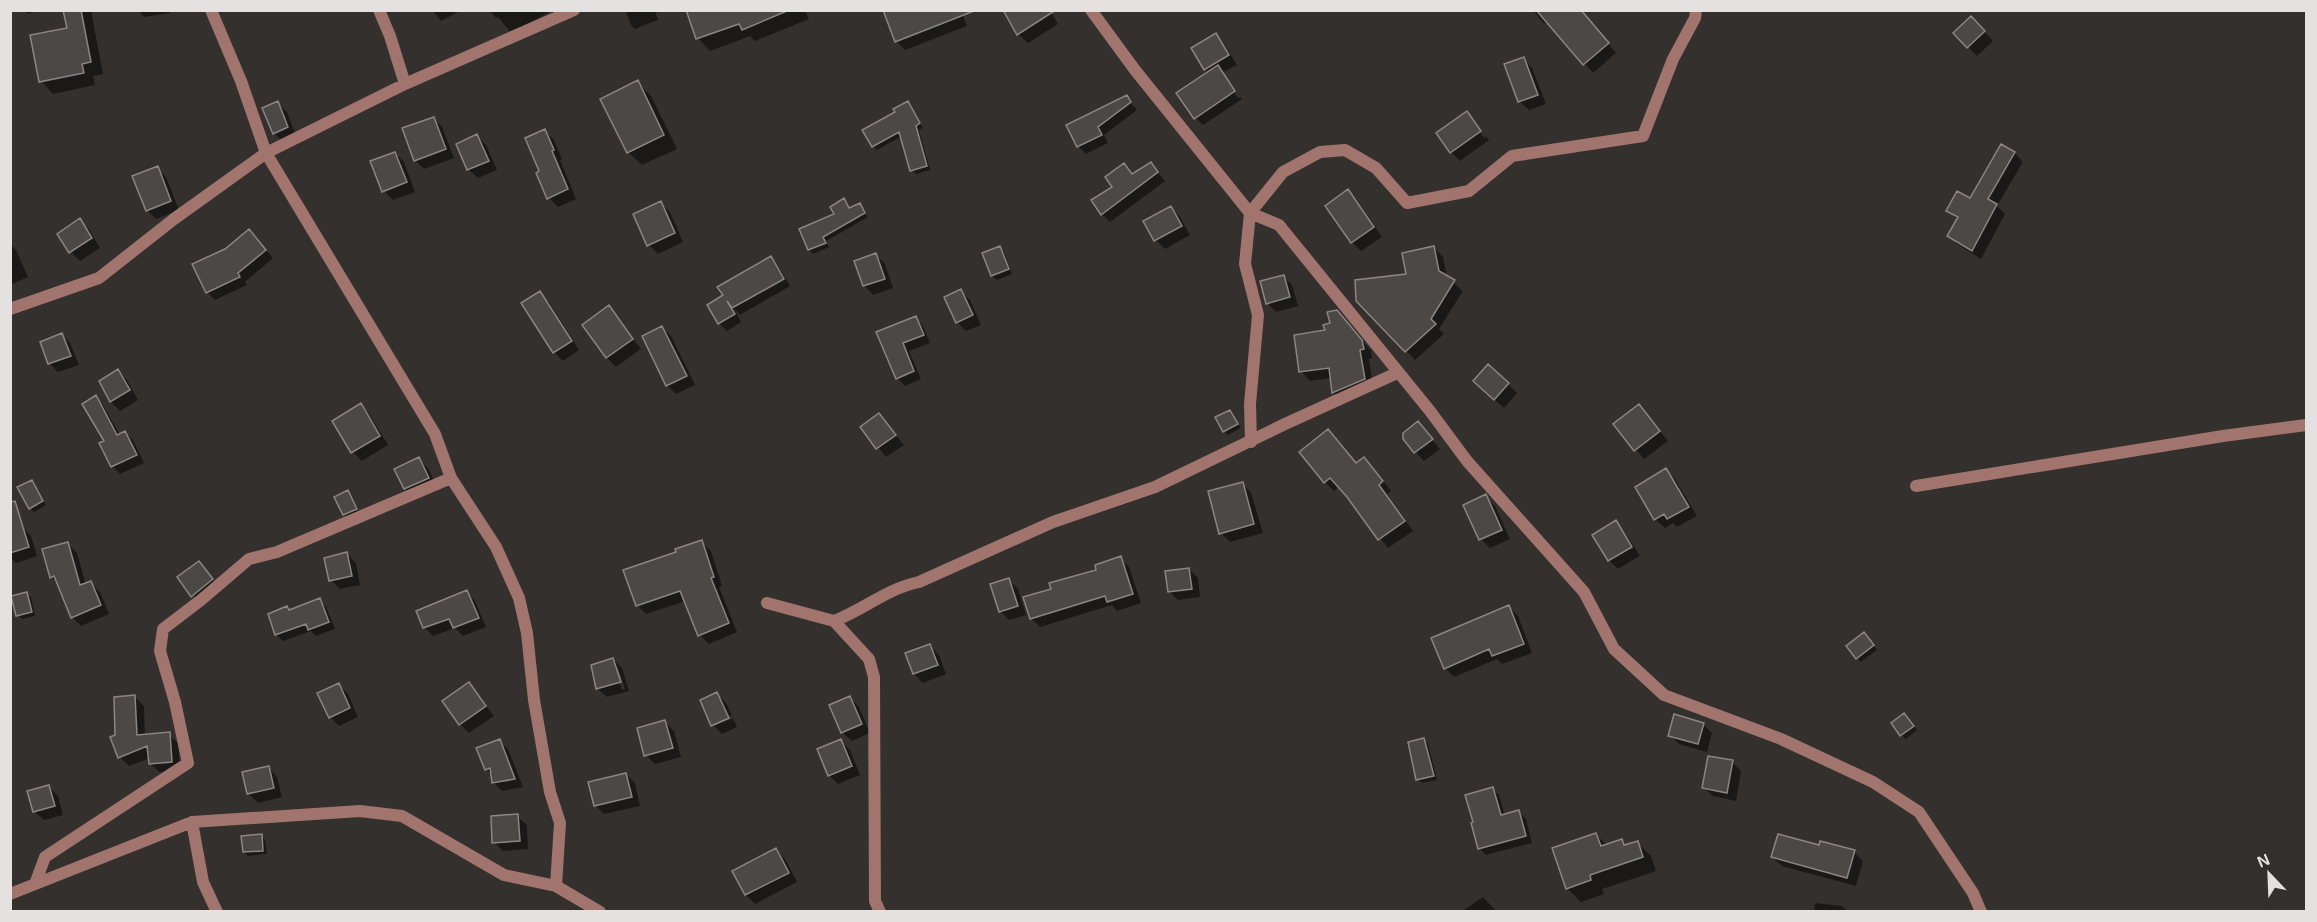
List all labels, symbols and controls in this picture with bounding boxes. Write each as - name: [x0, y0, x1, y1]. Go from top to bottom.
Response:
- north arrow: [2239, 844, 2299, 904]
- text: N: [2255, 851, 2272, 871]

